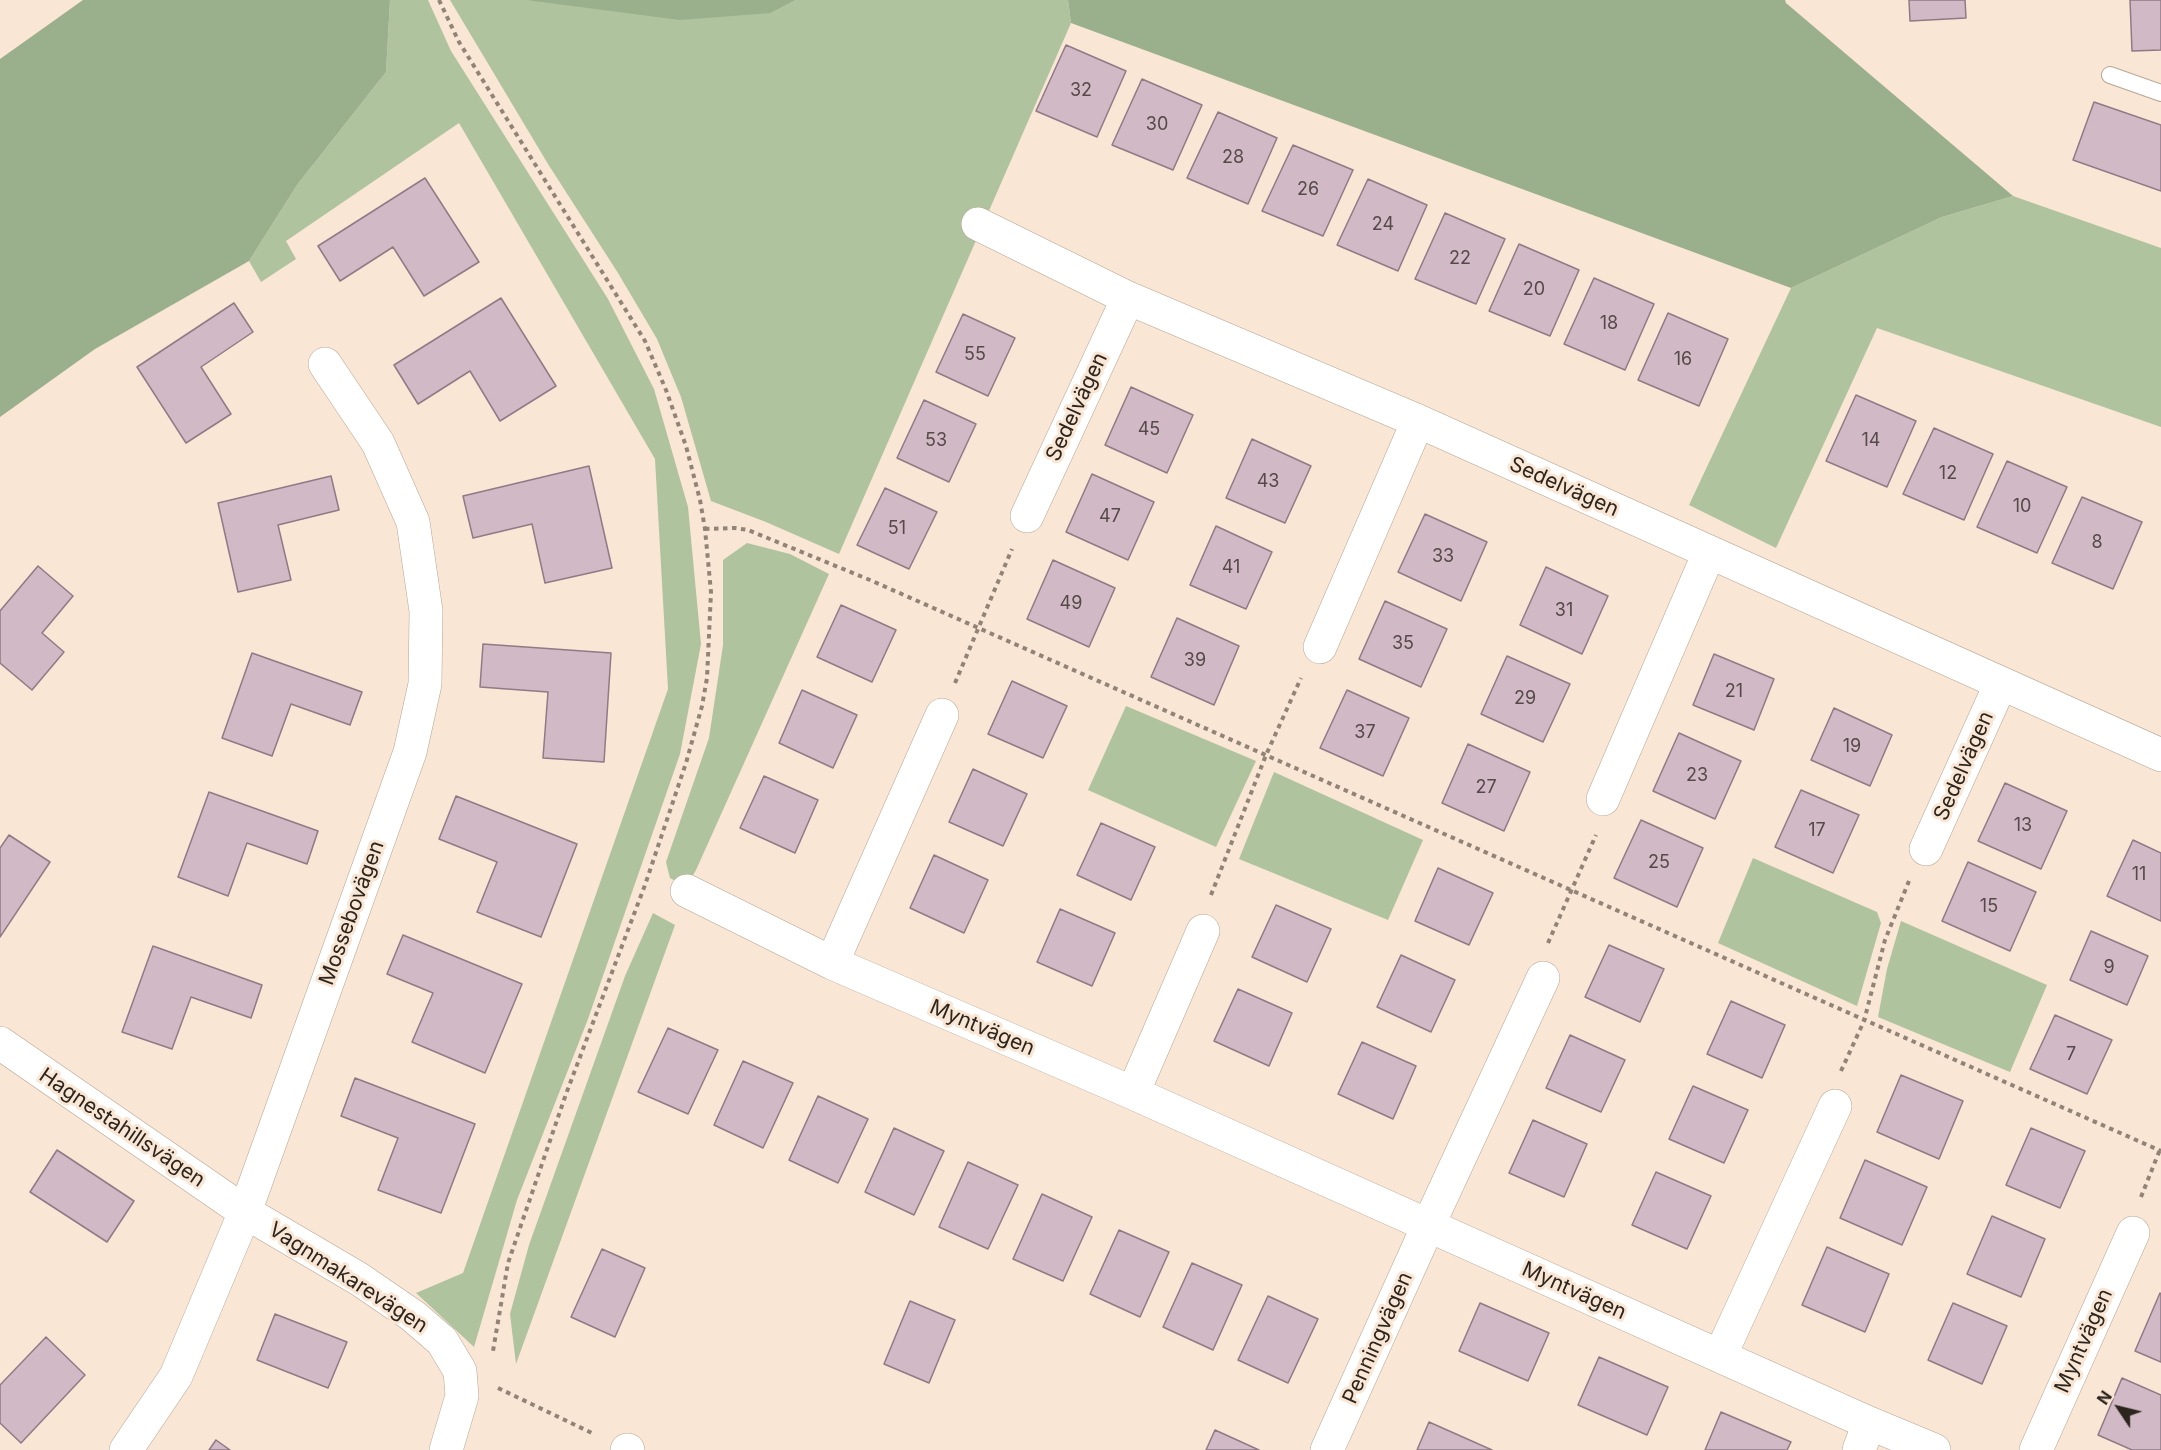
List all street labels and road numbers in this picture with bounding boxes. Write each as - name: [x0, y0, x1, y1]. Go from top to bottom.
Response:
- street label: Sedelvägen: [1041, 349, 1113, 465]
- street label: Sedelvägen: [1505, 452, 1623, 522]
- street label: Sedelvägen: [1929, 707, 1999, 825]
- street label: Mossebovägen: [314, 837, 390, 989]
- street label: Myntvägen: [926, 995, 1038, 1061]
- street label: Hagnestahillsvägen: [34, 1063, 210, 1193]
- street label: Vagnmakarevägen: [264, 1217, 432, 1339]
- street label: Myntvägen: [1518, 1257, 1630, 1325]
- street label: Penningvägen: [1338, 1268, 1418, 1408]
- street label: Myntvägen: [2050, 1285, 2118, 1397]

